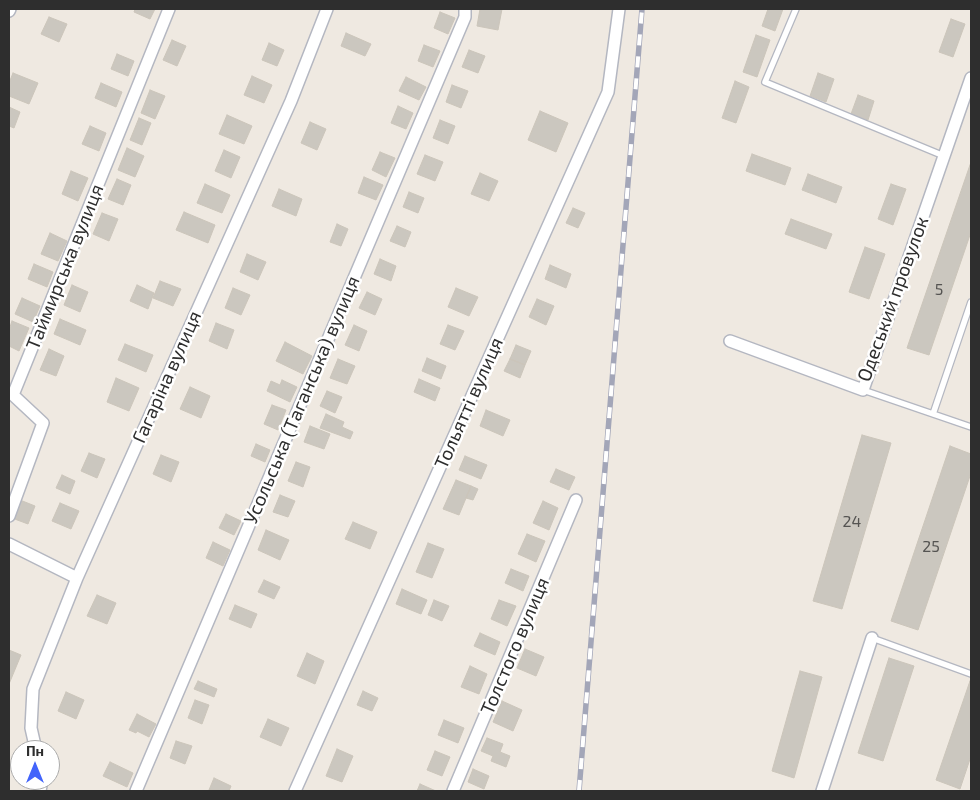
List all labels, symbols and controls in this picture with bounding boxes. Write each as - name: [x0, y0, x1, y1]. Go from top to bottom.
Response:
- street label: Таймирська вулиця: [21, 181, 109, 353]
- street label: Одеський провулок: [853, 213, 933, 385]
- street label: Усольська (Таганська) вулиця: [239, 273, 365, 527]
- house number: 5: [935, 280, 943, 300]
- street label: Гагаріна вулиця: [128, 307, 206, 447]
- street label: Тольятті вулиця: [430, 334, 508, 472]
- house number: 24: [843, 512, 861, 532]
- house number: 25: [922, 537, 940, 557]
- street label: Толстого вулиця: [476, 574, 554, 718]
- north arrow: [10, 740, 60, 790]
- text: Пн: [26, 742, 44, 759]

